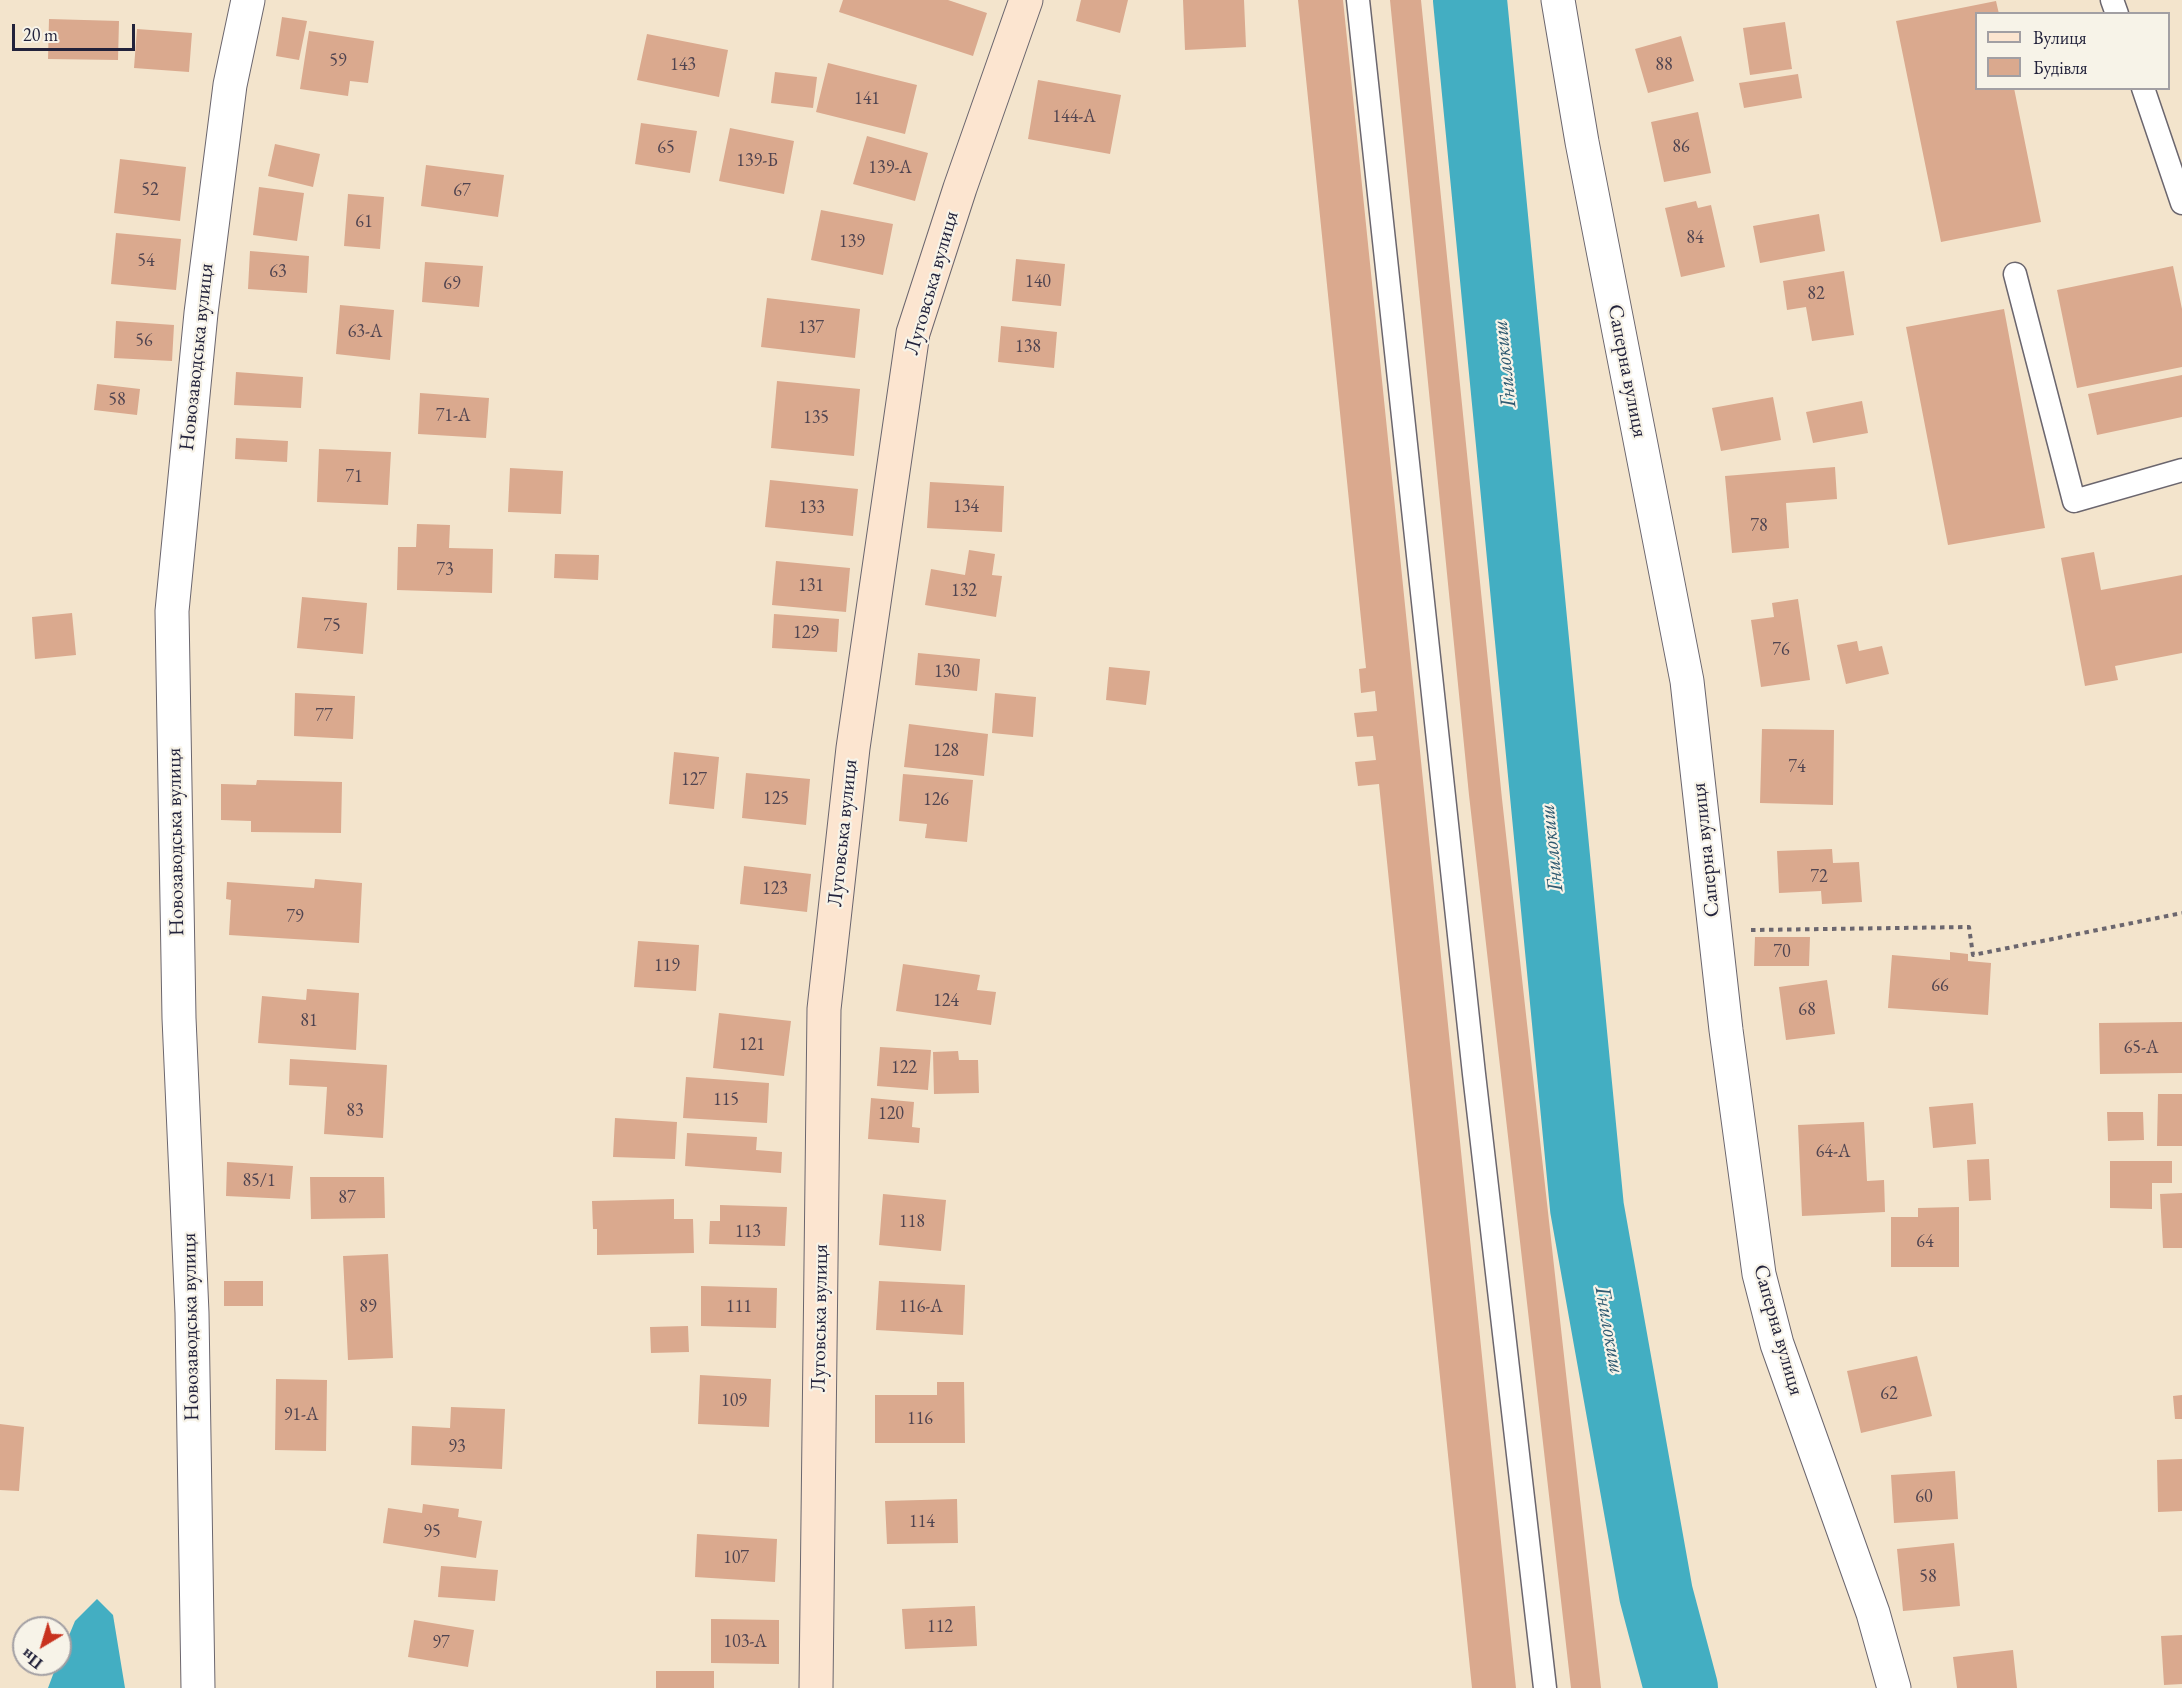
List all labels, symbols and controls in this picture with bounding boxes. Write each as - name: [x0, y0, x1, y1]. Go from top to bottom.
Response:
- scale bar: [15, 12, 138, 50]
- legend: [1975, 12, 2170, 90]
- text: 20 m: [23, 23, 58, 46]
- text: Вулиця: [2033, 26, 2086, 49]
- house number: 59: [329, 50, 347, 72]
- house number: 143: [670, 54, 696, 76]
- house number: 88: [1655, 54, 1673, 76]
- text: Будівля: [2033, 56, 2088, 79]
- house number: 141: [854, 88, 880, 110]
- house number: 144-А: [1052, 106, 1096, 128]
- house number: 86: [1672, 136, 1690, 158]
- house number: 65: [657, 137, 675, 159]
- house number: 139-Б: [736, 150, 778, 172]
- house number: 139-А: [868, 157, 912, 179]
- house number: 52: [141, 179, 159, 201]
- house number: 67: [453, 180, 471, 202]
- street label: Луговська вулиця: [899, 208, 965, 358]
- house number: 61: [355, 211, 373, 233]
- house number: 84: [1686, 227, 1704, 249]
- house number: 139: [839, 231, 865, 253]
- house number: 54: [137, 250, 155, 272]
- house number: 63: [269, 261, 287, 283]
- street label: Новозаводська вулиця: [175, 262, 219, 452]
- house number: 140: [1025, 271, 1051, 293]
- house number: 69: [443, 273, 461, 295]
- house number: 82: [1807, 283, 1825, 305]
- street label: Саперна вулиця: [1602, 302, 1652, 440]
- house number: 137: [798, 317, 824, 339]
- water label: Гнилокиш: [1487, 319, 1523, 409]
- house number: 63-А: [348, 321, 382, 343]
- house number: 56: [135, 330, 153, 352]
- house number: 138: [1015, 336, 1041, 358]
- house number: 58: [108, 389, 126, 411]
- house number: 71-А: [436, 405, 470, 427]
- house number: 135: [803, 407, 829, 429]
- house number: 71: [345, 466, 363, 488]
- house number: 134: [953, 496, 979, 518]
- house number: 133: [799, 497, 825, 519]
- house number: 78: [1750, 515, 1768, 537]
- house number: 73: [436, 559, 454, 581]
- house number: 131: [798, 575, 824, 597]
- house number: 132: [951, 580, 977, 602]
- house number: 75: [323, 615, 341, 637]
- house number: 129: [793, 622, 819, 644]
- house number: 76: [1772, 639, 1790, 661]
- house number: 130: [934, 661, 960, 683]
- house number: 77: [315, 705, 333, 727]
- house number: 128: [933, 740, 959, 762]
- street label: Новозаводська вулиця: [162, 748, 190, 936]
- house number: 74: [1788, 756, 1806, 778]
- street label: Луговська вулиця: [823, 758, 863, 908]
- house number: 127: [681, 769, 707, 791]
- street label: Саперна вулиця: [1686, 782, 1726, 918]
- house number: 125: [763, 788, 789, 810]
- house number: 126: [923, 789, 949, 811]
- water label: Гнилокиш: [1534, 803, 1570, 893]
- house number: 72: [1810, 866, 1828, 888]
- house number: 123: [762, 878, 788, 900]
- house number: 79: [286, 906, 304, 928]
- house number: 70: [1773, 941, 1791, 963]
- house number: 119: [654, 955, 680, 977]
- house number: 66: [1931, 975, 1949, 997]
- house number: 124: [933, 990, 959, 1012]
- house number: 68: [1798, 999, 1816, 1021]
- house number: 81: [300, 1010, 318, 1032]
- house number: 121: [739, 1034, 765, 1056]
- house number: 65-А: [2124, 1037, 2158, 1059]
- house number: 122: [891, 1057, 917, 1079]
- house number: 115: [713, 1089, 739, 1111]
- house number: 83: [346, 1100, 364, 1122]
- house number: 120: [878, 1103, 904, 1125]
- house number: 64-А: [1816, 1141, 1850, 1163]
- house number: 85/1: [242, 1170, 276, 1192]
- house number: 87: [338, 1187, 356, 1209]
- house number: 118: [899, 1211, 925, 1233]
- house number: 113: [735, 1221, 761, 1243]
- house number: 64: [1916, 1231, 1934, 1253]
- street label: Новозаводська вулиця: [177, 1233, 205, 1421]
- street label: Луговська вулиця: [806, 1244, 834, 1392]
- street label: Саперна вулиця: [1747, 1262, 1809, 1398]
- water label: Гнилокиш: [1588, 1284, 1630, 1376]
- house number: 89: [359, 1296, 377, 1318]
- house number: 111: [726, 1296, 752, 1318]
- house number: 116-А: [899, 1296, 943, 1318]
- house number: 62: [1880, 1383, 1898, 1405]
- house number: 109: [721, 1390, 747, 1412]
- house number: 91-А: [284, 1404, 318, 1426]
- house number: 116: [907, 1408, 933, 1430]
- house number: 93: [448, 1436, 466, 1458]
- house number: 60: [1915, 1486, 1933, 1508]
- house number: 114: [909, 1511, 935, 1533]
- house number: 95: [423, 1521, 441, 1543]
- house number: 107: [723, 1547, 749, 1569]
- house number: 58: [1919, 1566, 1937, 1588]
- north arrow: [12, 1616, 72, 1676]
- house number: 112: [927, 1616, 953, 1638]
- house number: 103-А: [723, 1631, 767, 1653]
- house number: 97: [432, 1632, 450, 1654]
- text: Пн: [17, 1644, 47, 1674]

